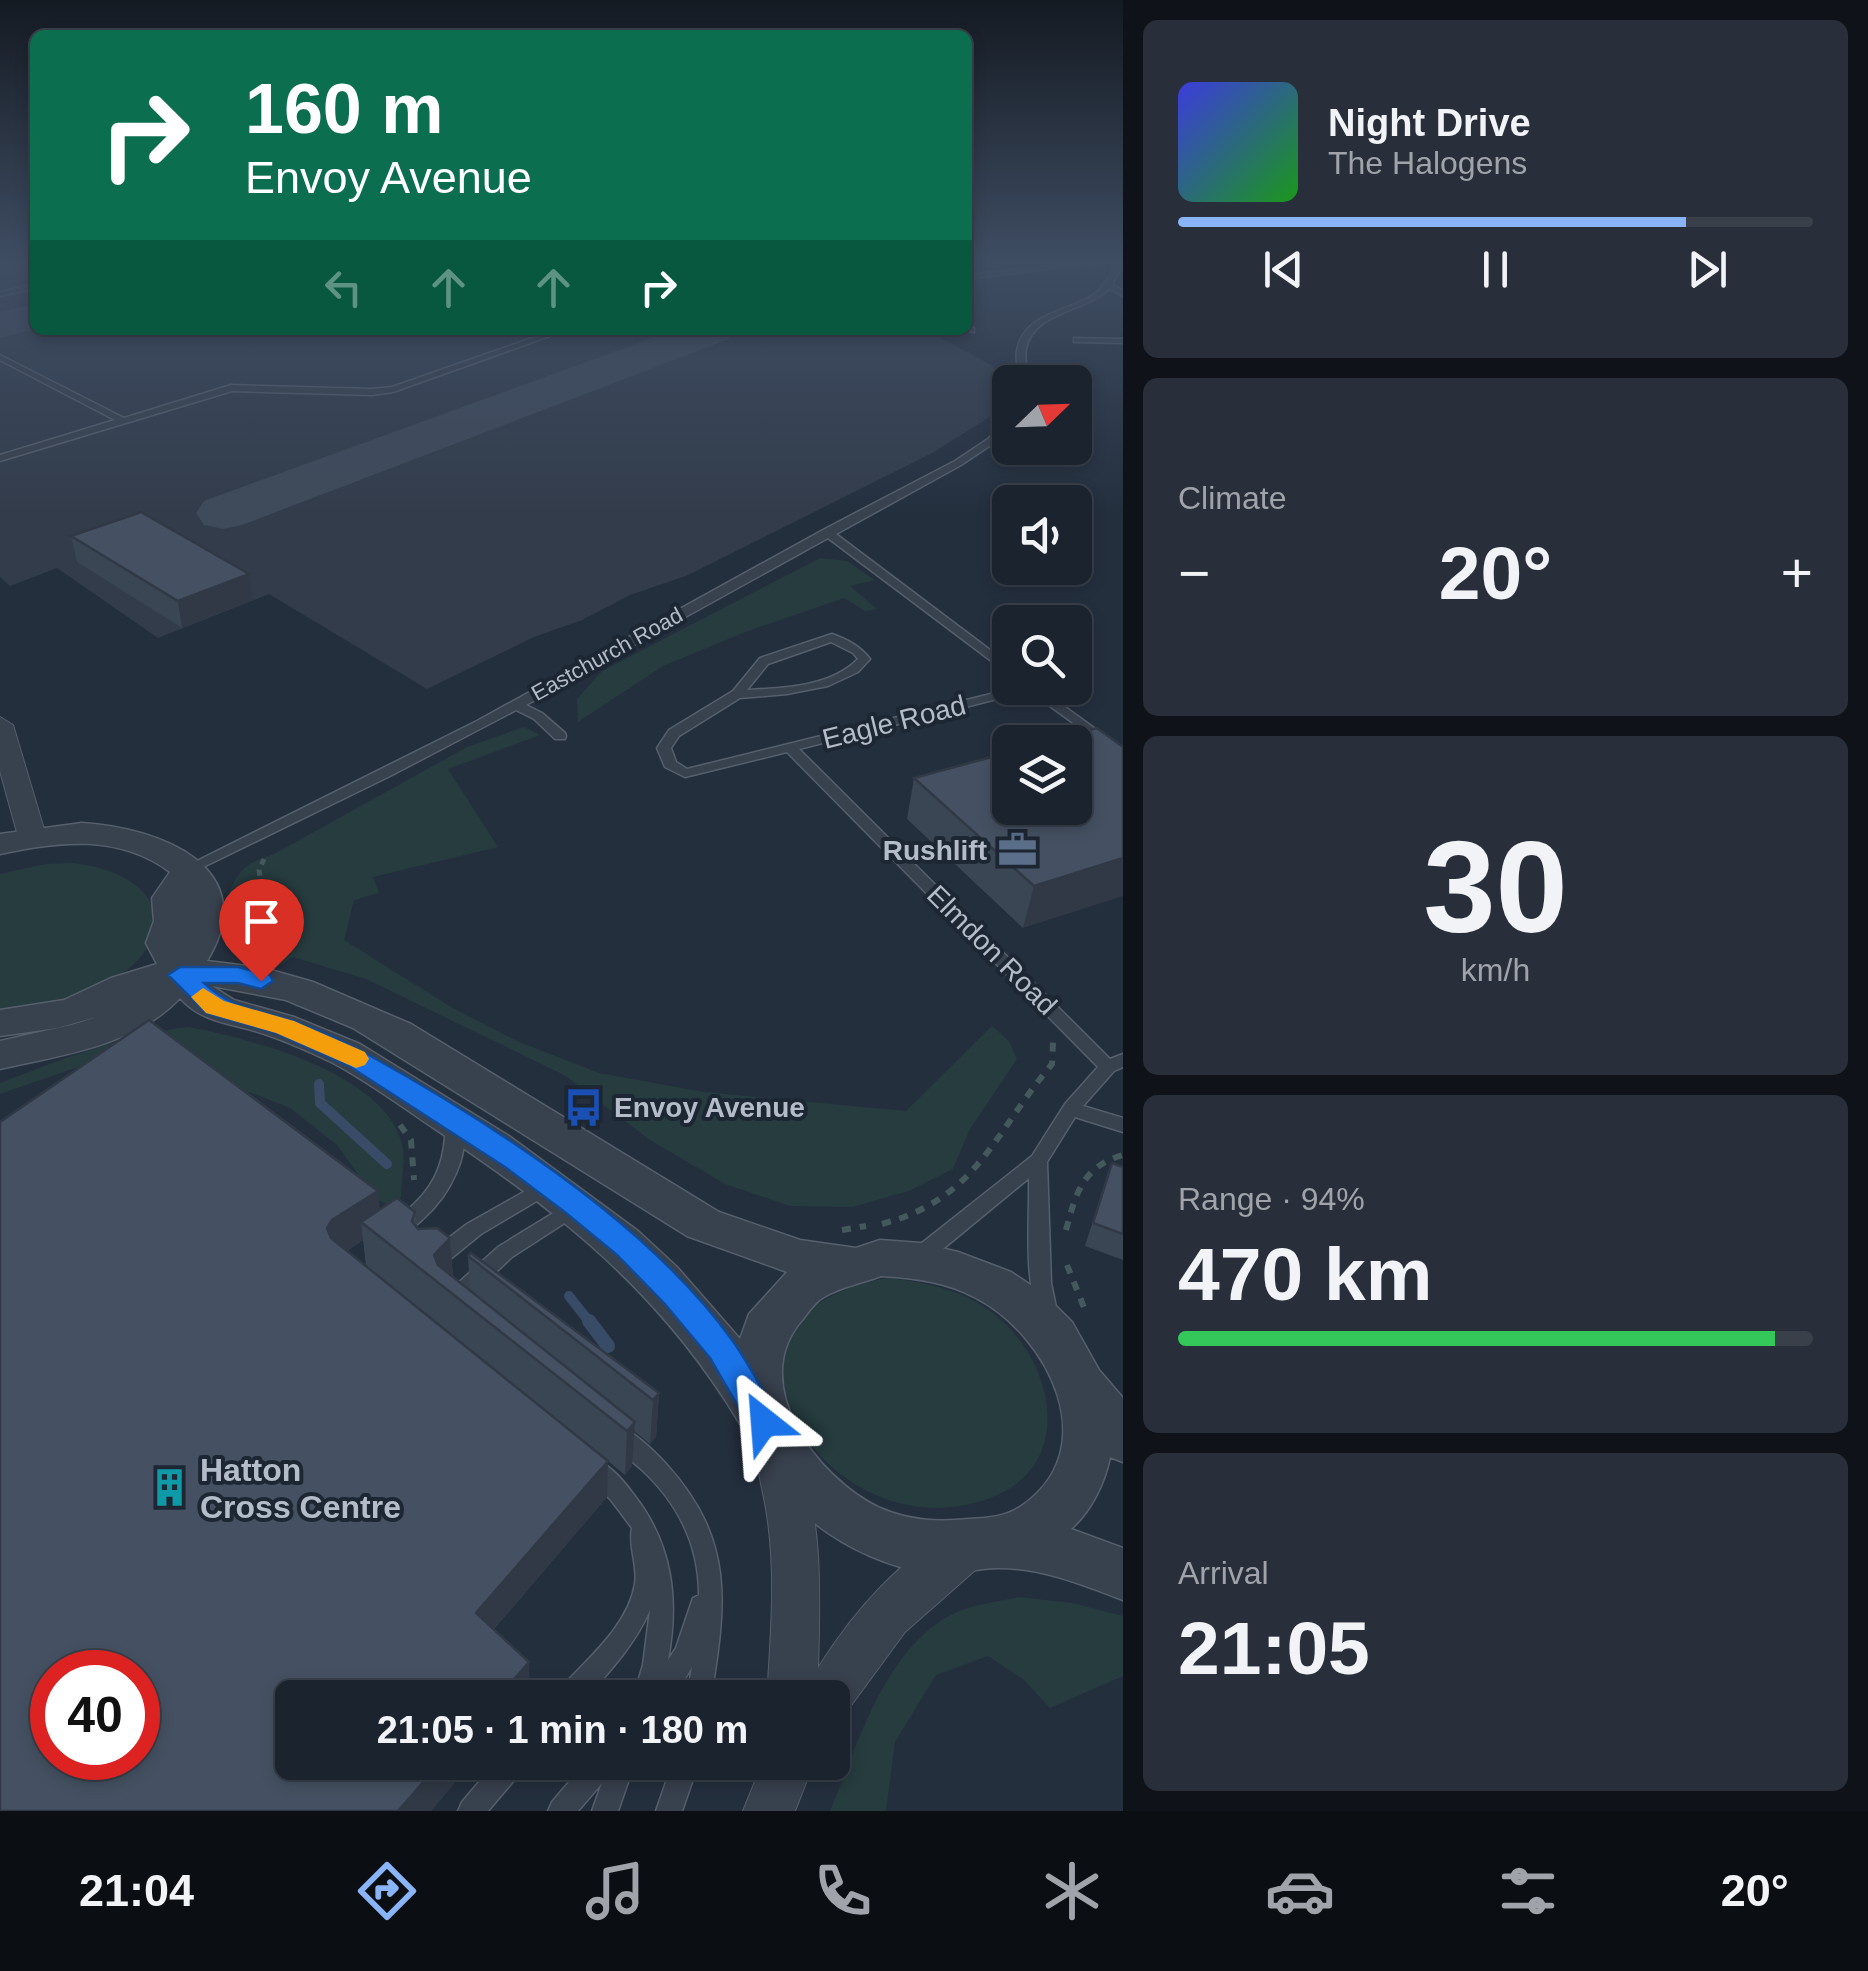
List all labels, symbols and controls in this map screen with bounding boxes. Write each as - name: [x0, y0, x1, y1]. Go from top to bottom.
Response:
- icon: right: [80, 70, 210, 200]
- text: 160 m: [245, 70, 443, 148]
- text: Night Drive: [1328, 102, 1531, 144]
- text: The Halogens: [1328, 145, 1527, 181]
- text: Envoy Avenue: [245, 152, 532, 203]
- icon: previous: [1256, 242, 1311, 297]
- icon: pause: [1468, 242, 1523, 297]
- icon: next: [1680, 242, 1735, 297]
- icon: left: [316, 260, 371, 315]
- icon: ahead: [421, 260, 476, 315]
- icon: ahead: [526, 260, 581, 315]
- icon: right: [631, 260, 686, 315]
- north arrow: [992, 365, 1092, 465]
- map controls: [992, 365, 1092, 825]
- text: Climate: [1178, 480, 1286, 516]
- button: sound: [992, 485, 1092, 585]
- text: 20°: [1439, 531, 1552, 615]
- text: −: [1178, 542, 1210, 604]
- text: +: [1781, 542, 1813, 604]
- street label: Eastchurch Road: [527, 602, 687, 706]
- button: search: [992, 605, 1092, 705]
- street label: Eagle Road: [819, 689, 969, 755]
- button: layers: [992, 725, 1092, 825]
- text: 30: [1423, 814, 1568, 960]
- office icon: Rushlift: [996, 829, 1038, 871]
- place label: Rushlift: [883, 835, 987, 866]
- pin: [219, 879, 304, 982]
- street label: Elmdon Road: [921, 879, 1063, 1021]
- icon: arrive: [234, 894, 289, 949]
- text: km/h: [1461, 952, 1530, 988]
- bus stop icon: Envoy Avenue: [563, 1086, 605, 1128]
- place label: Envoy Avenue: [614, 1092, 805, 1123]
- text: Range · 94%: [1178, 1181, 1365, 1217]
- text: 470 km: [1178, 1232, 1432, 1316]
- position arrow: [712, 1370, 816, 1474]
- place label: Hatton Cross Centre: [200, 1452, 401, 1525]
- building icon: Hatton Cross Centre: [149, 1467, 191, 1509]
- text: Arrival: [1178, 1555, 1269, 1591]
- text: 21:05: [1178, 1606, 1370, 1690]
- speed limit sign: 40: [30, 1650, 160, 1780]
- text: 21:05 · 1 min · 180 m: [377, 1709, 748, 1751]
- icon: directions: [352, 1856, 422, 1926]
- icon: music: [580, 1856, 650, 1926]
- icon: phone: [808, 1856, 878, 1926]
- icon: climate: [1037, 1856, 1107, 1926]
- icon: car: [1265, 1856, 1335, 1926]
- icon: filters: [1493, 1856, 1563, 1926]
- text: 21:04: [79, 1865, 194, 1916]
- text: 20°: [1721, 1865, 1789, 1916]

